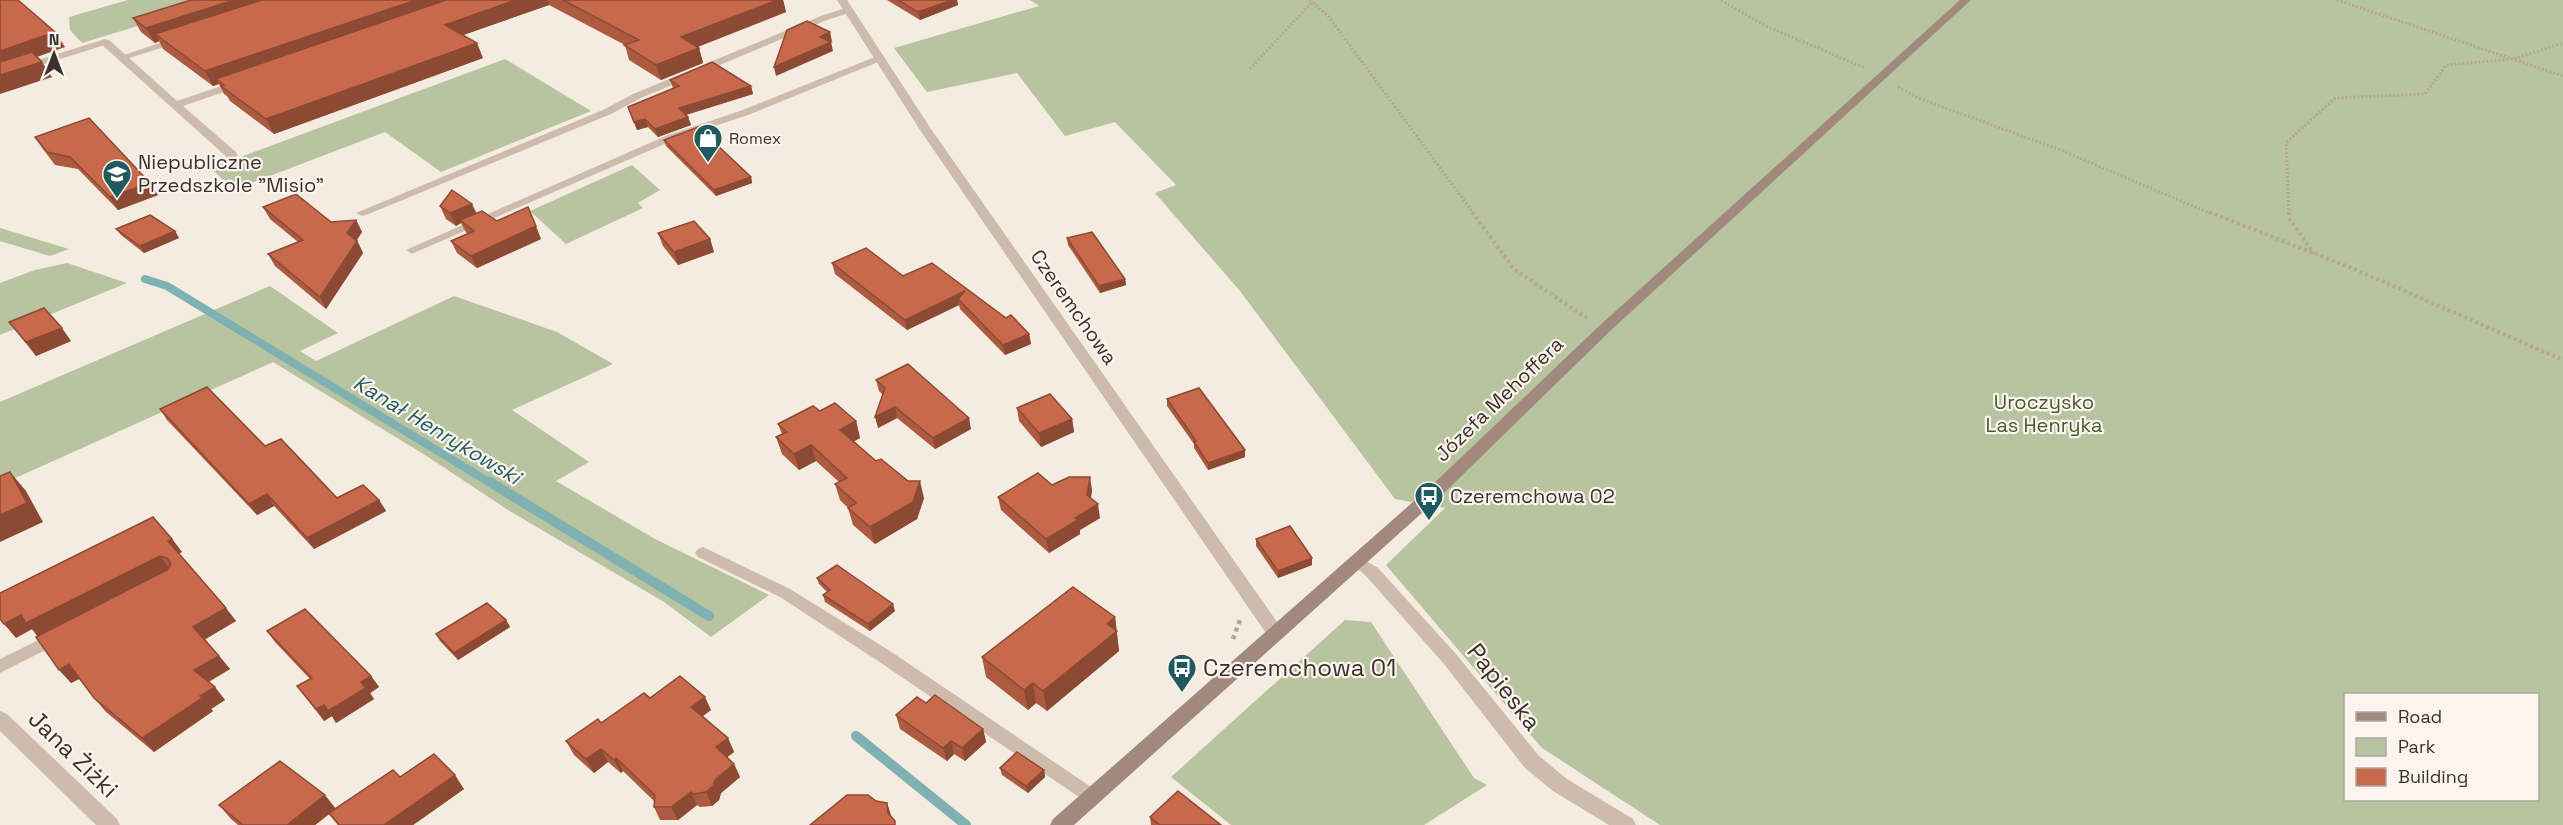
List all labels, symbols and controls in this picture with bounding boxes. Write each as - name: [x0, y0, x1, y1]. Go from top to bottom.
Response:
- north arrow: [24, 24, 84, 84]
- text: N: [49, 29, 59, 50]
- shop icon: Romex: [692, 122, 724, 164]
- place label: Romex: [729, 128, 781, 149]
- place label: Niepubliczne Przedszkole "Misio": [138, 149, 324, 198]
- school or university icon: Niepubliczne Przedszkole "Misio": [101, 158, 133, 200]
- street label: Czeremchowa: [1025, 244, 1123, 370]
- street label: Józefa Mehoffera: [1429, 331, 1569, 467]
- water label: Kanał Henrykowski: [349, 369, 528, 492]
- park label: Uroczysko Las Henryka: [1985, 389, 2103, 438]
- bus stop icon: Czeremchowa 02: [1413, 480, 1445, 522]
- place label: Czeremchowa 02: [1450, 483, 1615, 509]
- street label: Papieska: [1461, 637, 1548, 737]
- bus stop icon: Czeremchowa 01: [1166, 652, 1198, 694]
- place label: Czeremchowa 01: [1203, 652, 1396, 683]
- legend: [2344, 693, 2539, 801]
- street label: Jana Żiżki: [22, 703, 125, 804]
- text: Road: [2398, 705, 2442, 728]
- text: Park: [2398, 735, 2436, 758]
- text: Building: [2398, 765, 2468, 788]

